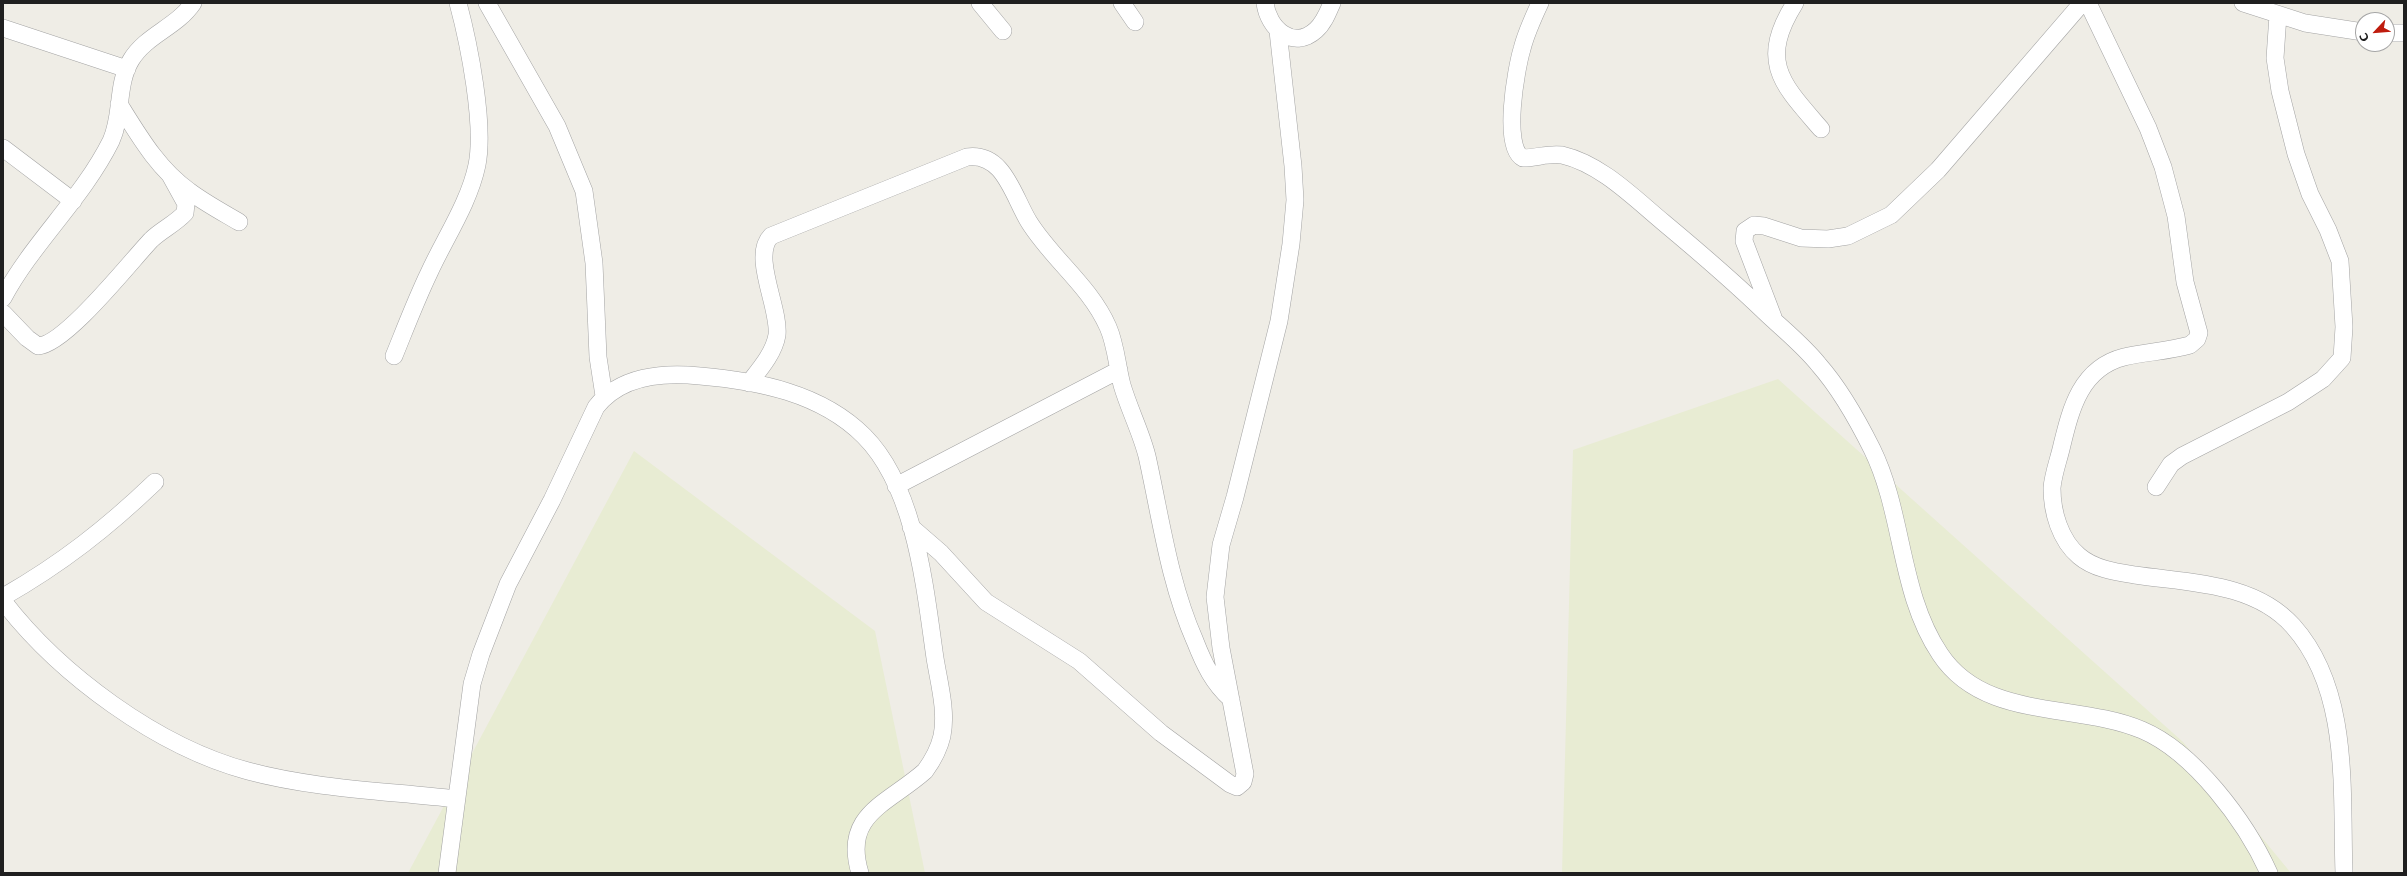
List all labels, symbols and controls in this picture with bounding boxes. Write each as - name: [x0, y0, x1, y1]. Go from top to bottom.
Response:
- north arrow: [2355, 12, 2395, 52]
- text: С: [2357, 31, 2372, 44]

